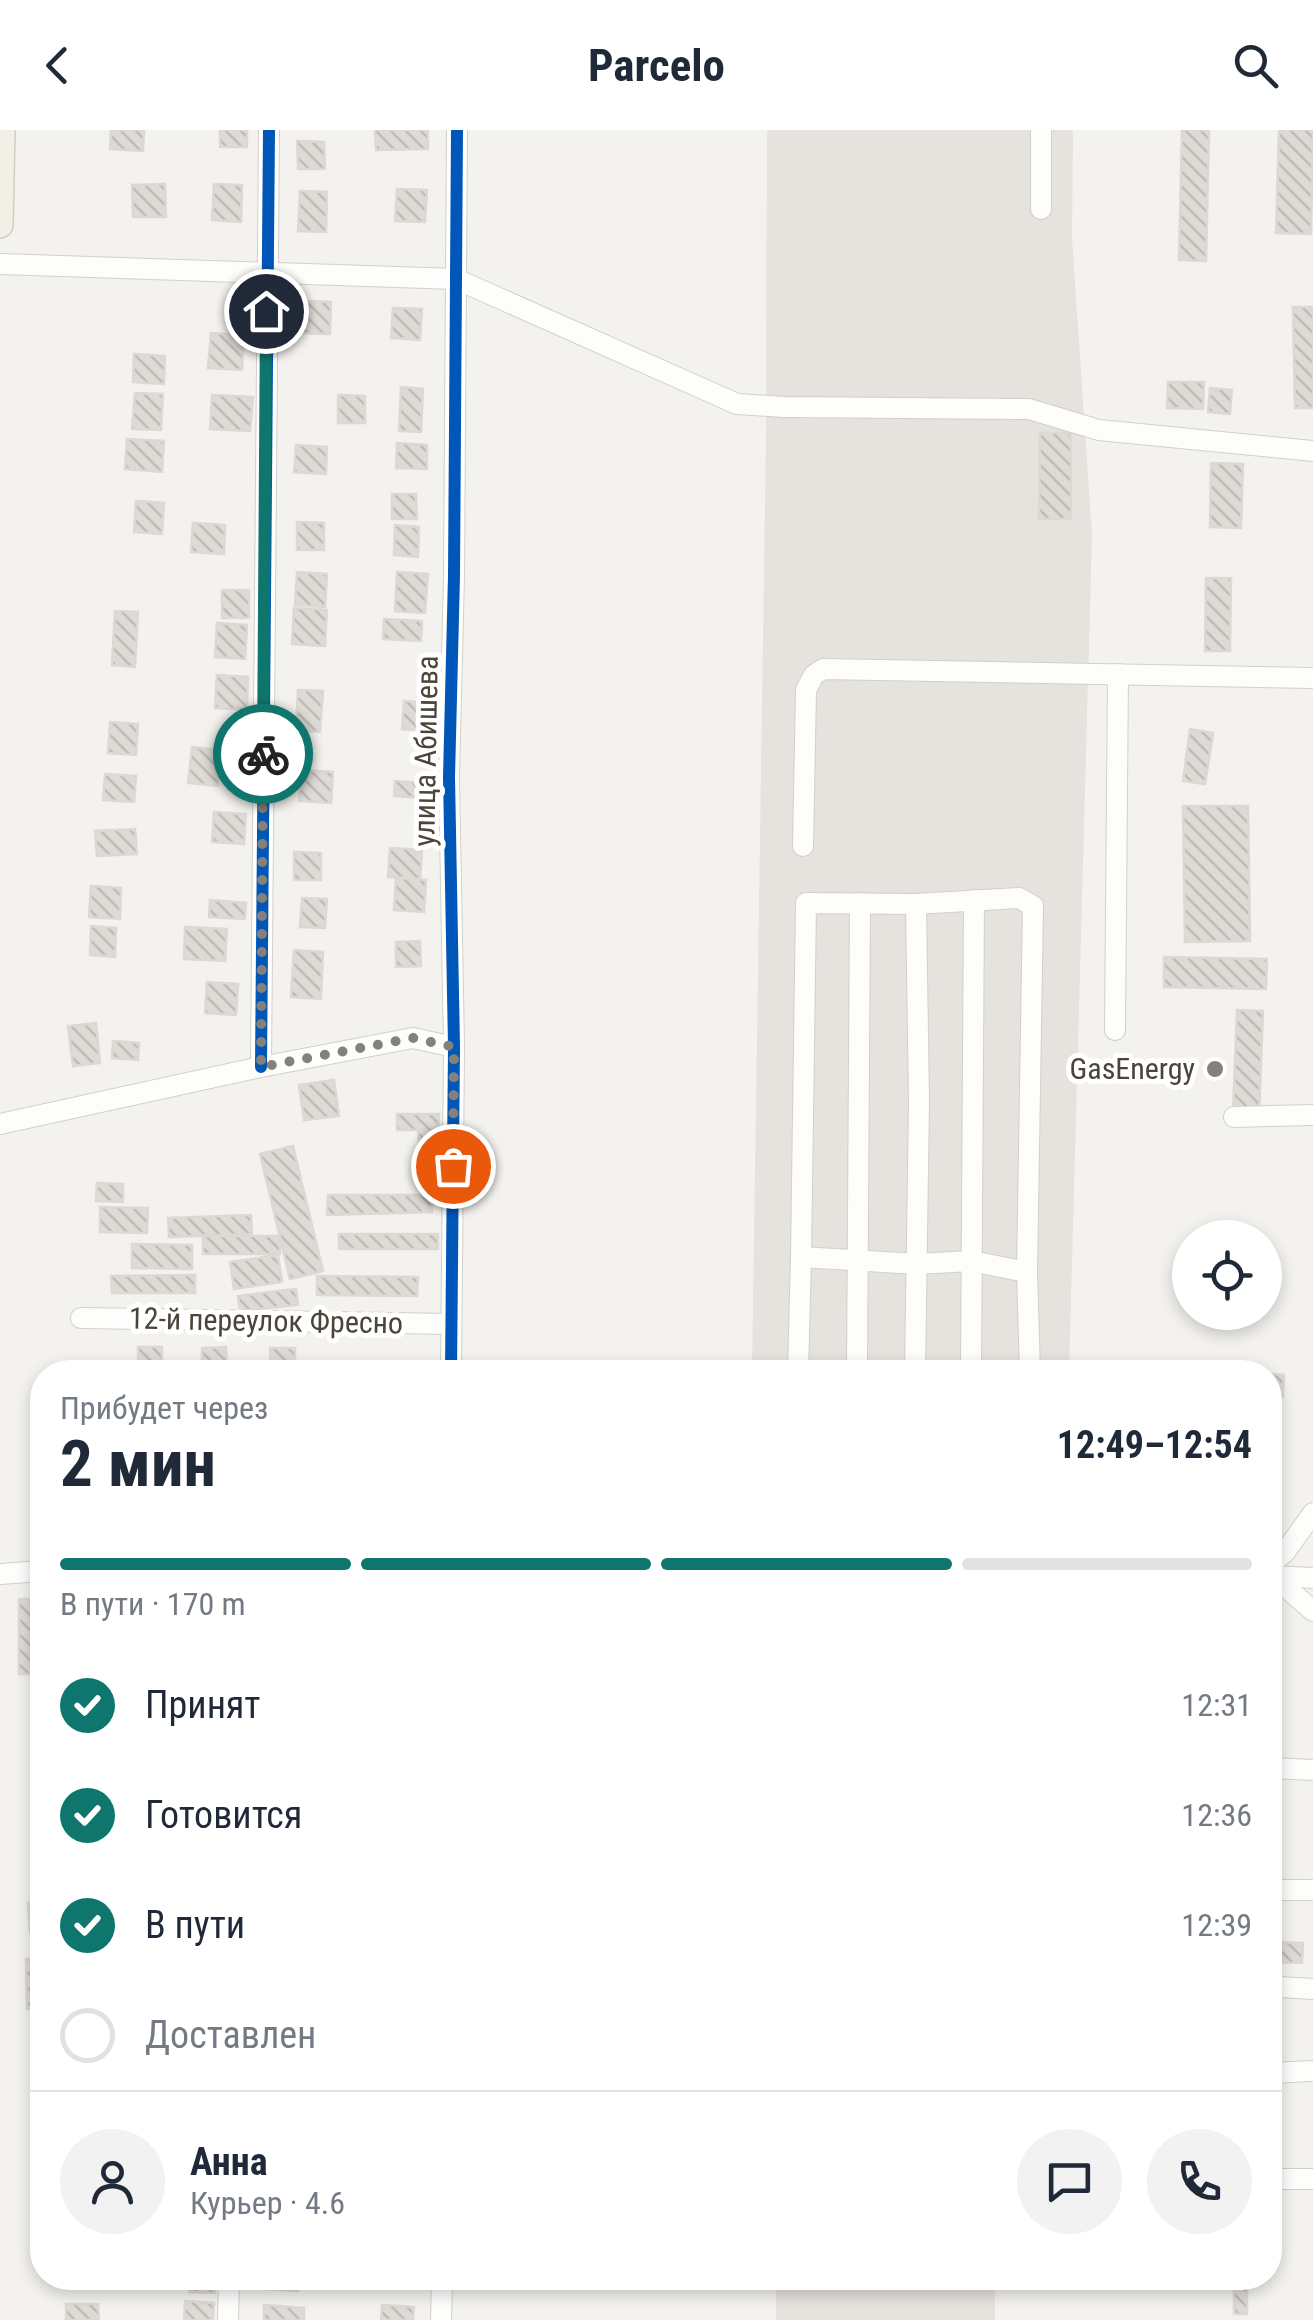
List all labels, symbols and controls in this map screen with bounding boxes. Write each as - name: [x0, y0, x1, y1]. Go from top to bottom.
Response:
- icon: back: [30, 38, 85, 93]
- icon: search: [1228, 38, 1283, 93]
- text: Parcelo: [588, 39, 725, 92]
- pin: [224, 269, 309, 354]
- icon: home: [239, 284, 294, 339]
- street label: улица Абишева: [406, 655, 445, 847]
- courier: [213, 704, 313, 804]
- icon: bike: [236, 727, 291, 782]
- place label: GasEnergy: [1070, 1051, 1195, 1086]
- marker: GasEnergy: [1204, 1058, 1226, 1080]
- pin: [411, 1124, 496, 1209]
- icon: bag: [426, 1139, 481, 1194]
- map controls: [1172, 1220, 1282, 1330]
- button: locate: [1172, 1220, 1282, 1330]
- street label: 12-й переулок Фресно: [129, 1301, 403, 1340]
- text: Прибудет через: [60, 1389, 268, 1427]
- text: 12:49–12:54: [1057, 1423, 1252, 1467]
- text: 2 мин: [60, 1426, 216, 1502]
- text: В пути · 170 m: [60, 1585, 246, 1623]
- icon: check: [60, 1678, 115, 1733]
- text: Принят: [145, 1683, 261, 1727]
- text: 12:31: [1181, 1686, 1252, 1724]
- icon: check: [60, 1788, 115, 1843]
- text: Готовится: [145, 1793, 302, 1837]
- text: 12:36: [1181, 1796, 1252, 1834]
- icon: check: [60, 1898, 115, 1953]
- text: В пути: [145, 1903, 245, 1947]
- text: 12:39: [1181, 1906, 1252, 1944]
- text: Доставлен: [145, 2013, 316, 2057]
- button: person: [60, 2129, 165, 2234]
- button: chat: [1017, 2129, 1122, 2234]
- button: phone: [1147, 2129, 1252, 2234]
- text: Анна: [190, 2140, 268, 2184]
- text: Курьер · 4.6: [190, 2184, 345, 2222]

